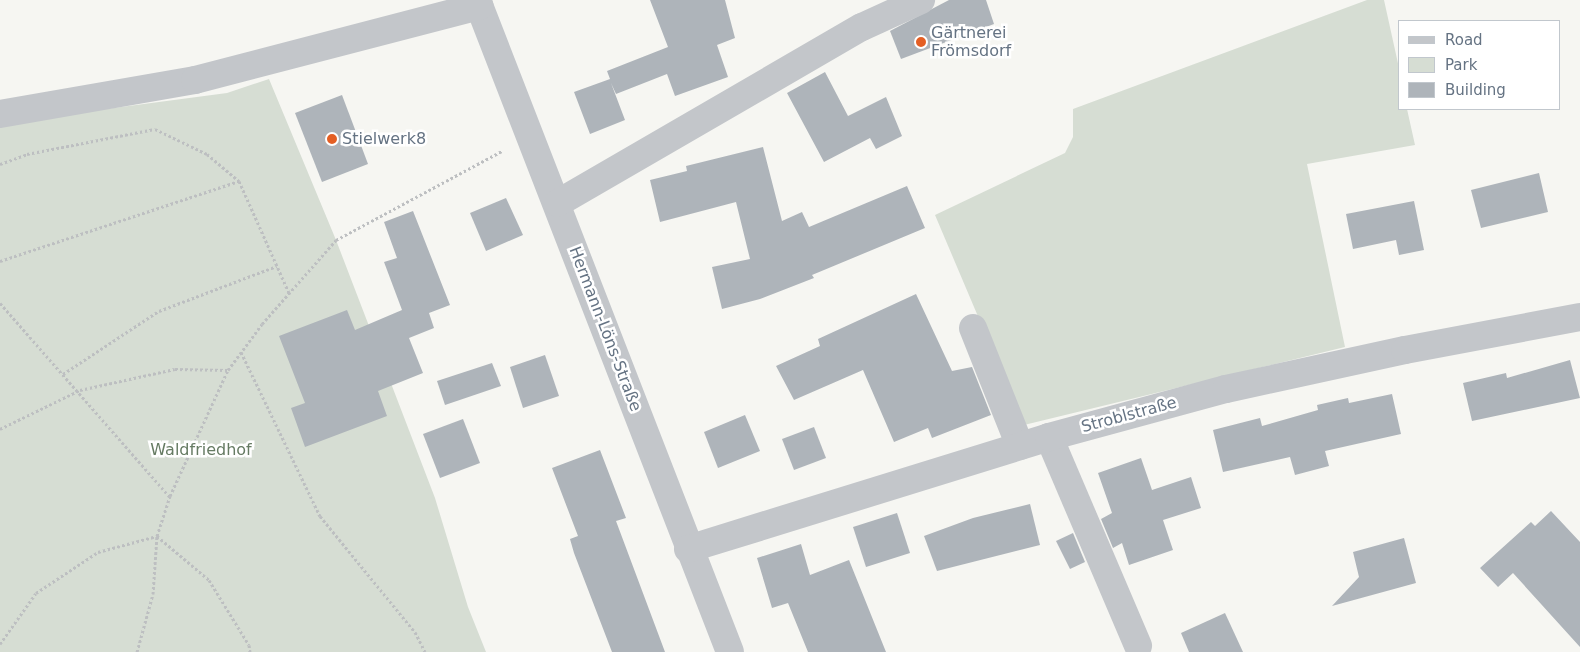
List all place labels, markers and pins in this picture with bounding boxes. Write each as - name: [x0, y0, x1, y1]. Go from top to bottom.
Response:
- place label: Gärtnerei Frömsdorf: [931, 23, 1011, 61]
- marker: Gärtnerei Frömsdorf: [915, 36, 927, 48]
- place label: Stielwerk8: [342, 129, 426, 149]
- marker: Stielwerk8: [326, 133, 338, 145]

